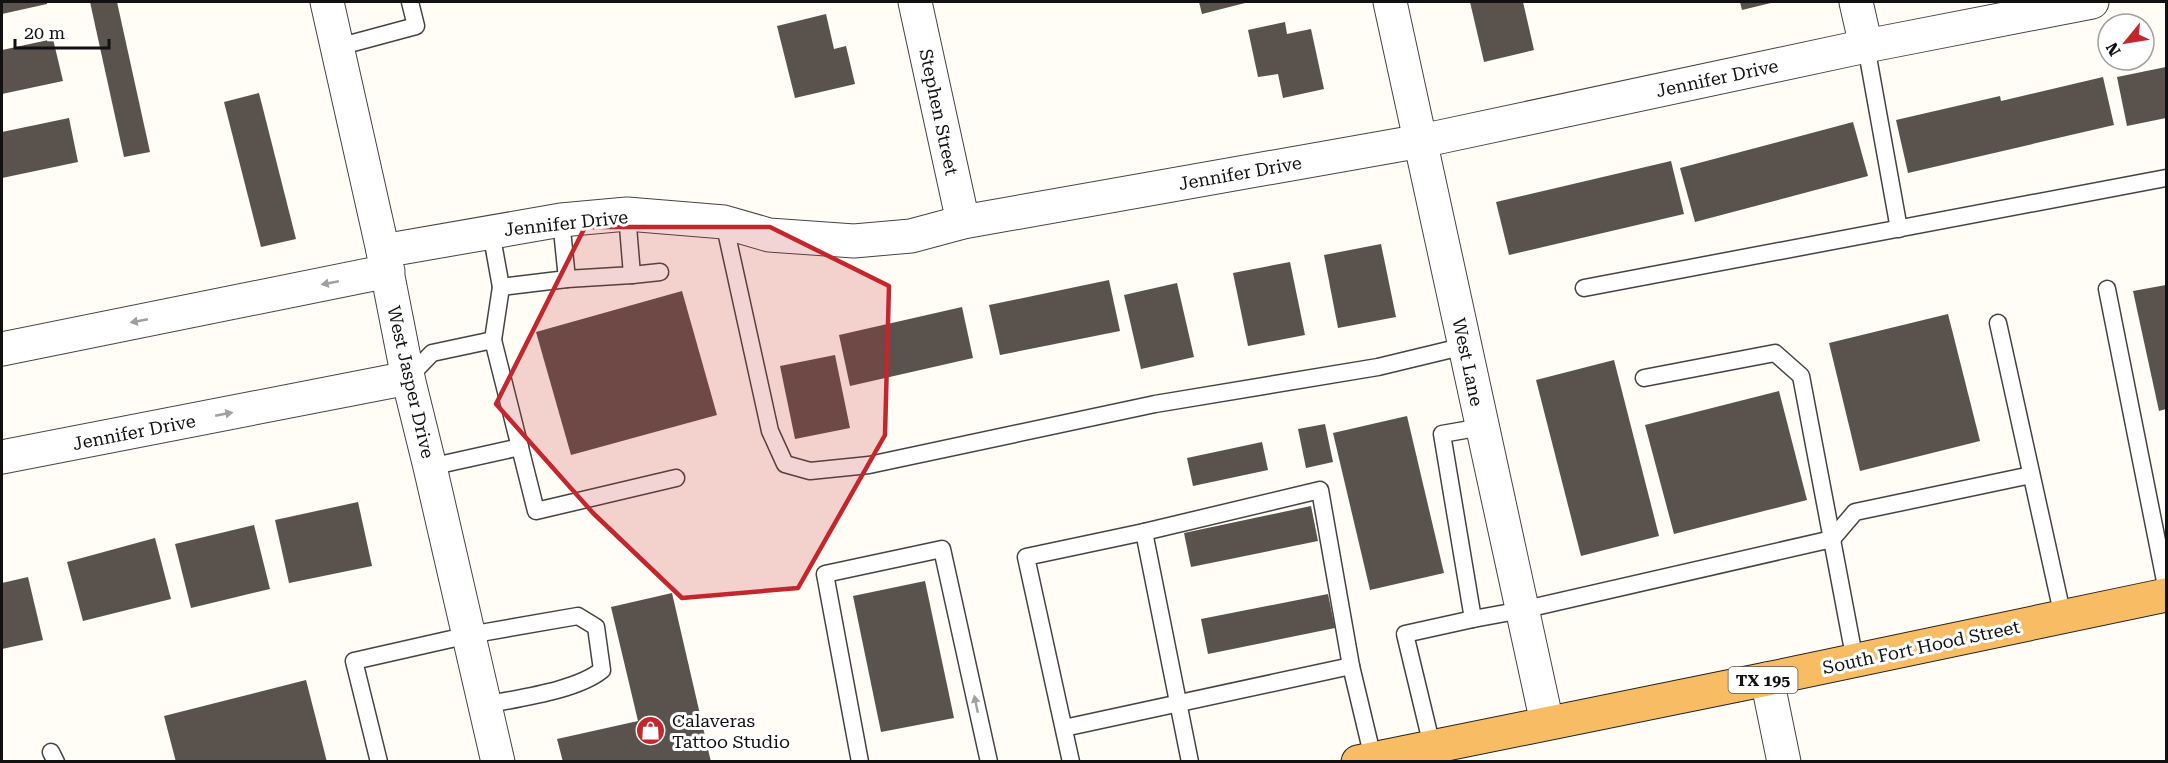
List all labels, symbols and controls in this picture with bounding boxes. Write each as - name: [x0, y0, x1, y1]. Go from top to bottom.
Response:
- scale bar: [15, 12, 110, 50]
- north arrow: [2096, 12, 2156, 72]
- text: 20 m: [24, 22, 65, 43]
- text: N: [2102, 39, 2125, 59]
- street label: Stephen Street: [915, 47, 963, 177]
- street label: Jennifer Drive: [1654, 55, 1780, 101]
- street label: Jennifer Drive: [1177, 152, 1303, 194]
- street label: Jennifer Drive: [503, 206, 629, 240]
- one-way arrow: [321, 278, 339, 288]
- street label: West Jasper Drive: [383, 304, 439, 460]
- street label: West Lane: [1448, 316, 1488, 408]
- one-way arrow: [129, 317, 148, 326]
- one-way arrow: [215, 409, 234, 418]
- street label: Jennifer Drive: [71, 410, 197, 454]
- street label: South Fort Hood Street: [1820, 616, 2022, 678]
- road number: TX 195: [1728, 667, 1798, 693]
- one-way arrow: [971, 695, 980, 714]
- place label: Calaveras Tattoo Studio: [672, 710, 790, 752]
- shop icon: Calaveras Tattoo Studio: [635, 714, 667, 746]

